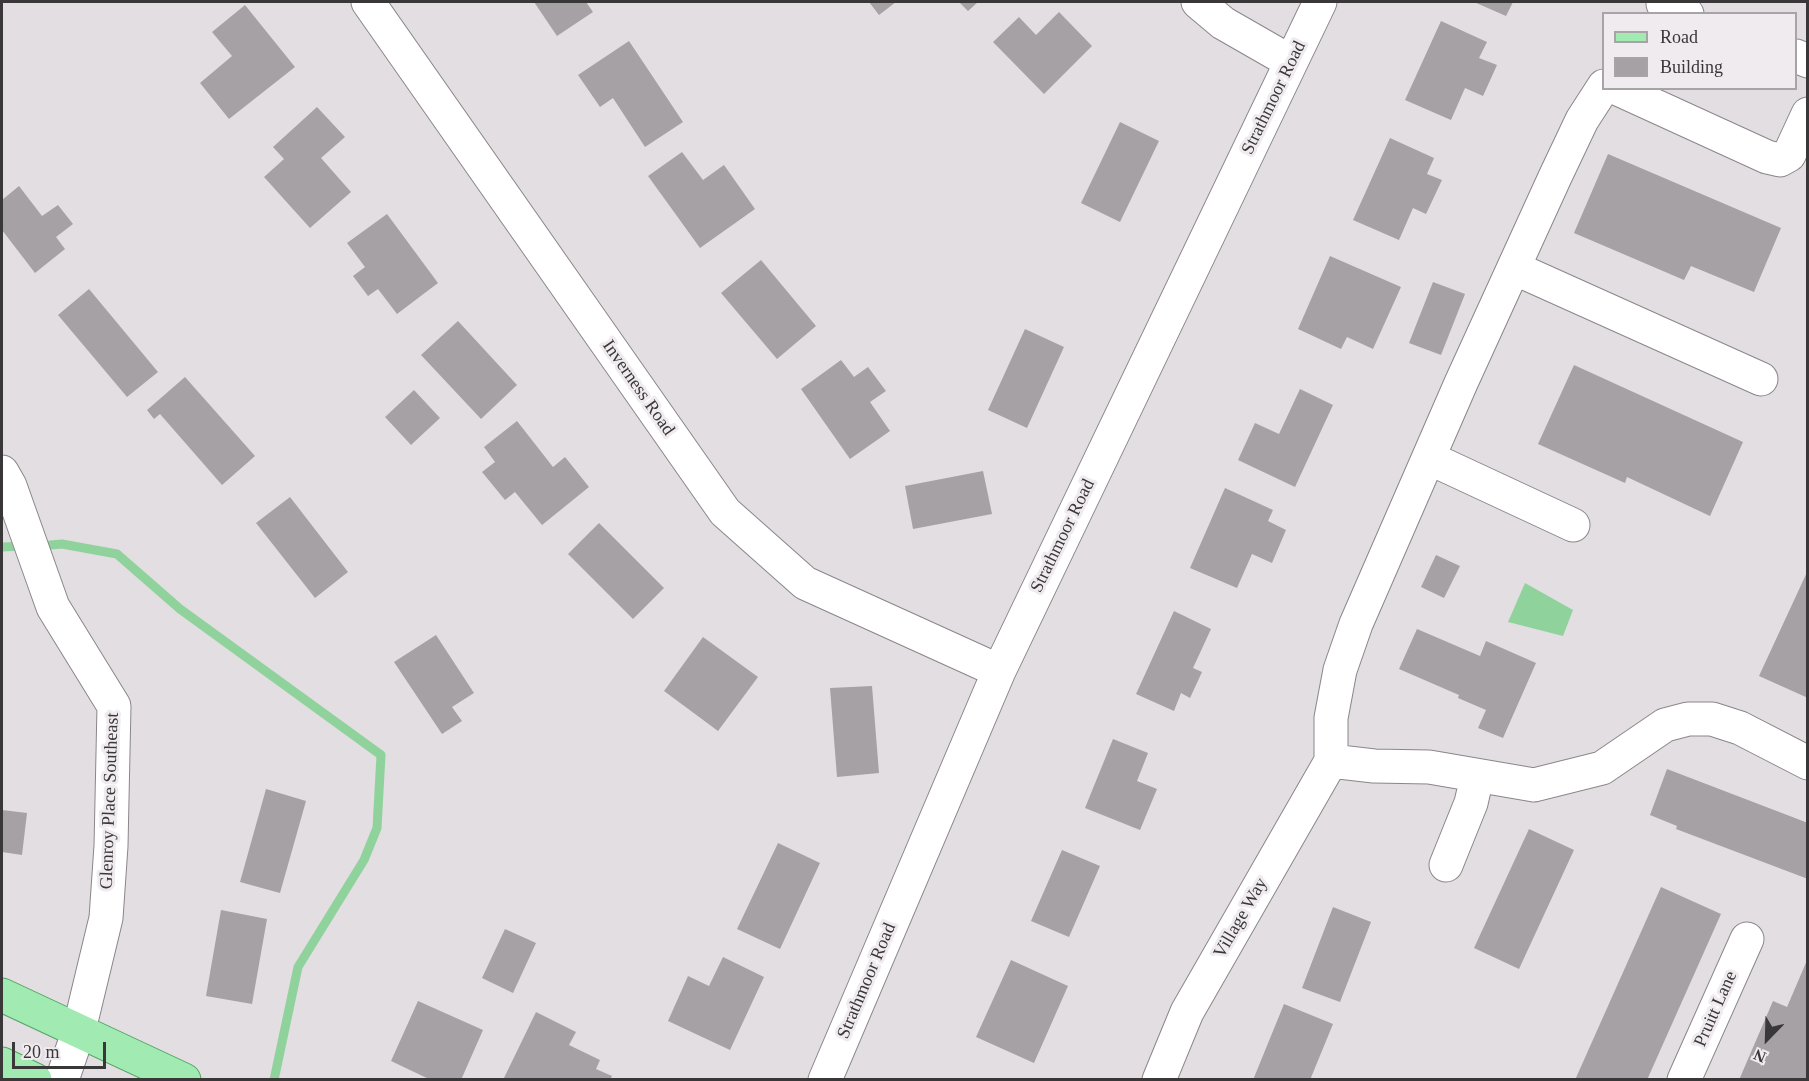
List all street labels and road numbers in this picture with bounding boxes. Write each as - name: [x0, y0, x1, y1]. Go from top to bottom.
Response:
- street label: Strathmoor Road: [1237, 38, 1311, 158]
- street label: Inverness Road: [597, 336, 679, 440]
- street label: Strathmoor Road: [1026, 476, 1100, 596]
- street label: Glenroy Place Southeast: [96, 712, 124, 890]
- street label: Village Way: [1209, 874, 1273, 962]
- street label: Strathmoor Road: [833, 920, 901, 1042]
- street label: Pruitt Lane: [1690, 968, 1742, 1050]

